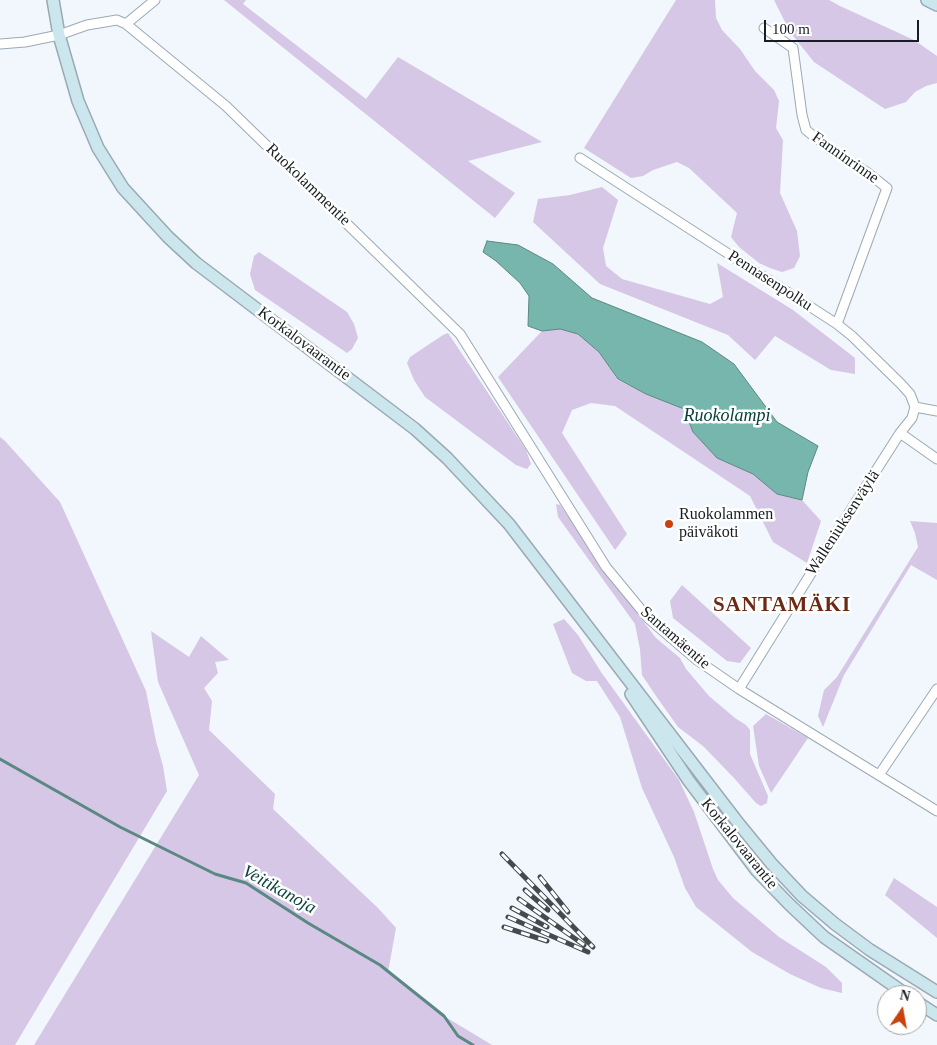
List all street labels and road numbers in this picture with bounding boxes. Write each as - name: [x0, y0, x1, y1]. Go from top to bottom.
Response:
- street label: Fanninrinne: [808, 128, 882, 188]
- street label: Ruokolammentie: [262, 140, 354, 230]
- street label: Pennasenpolku: [724, 247, 816, 315]
- street label: Korkalovaarantie: [254, 303, 354, 385]
- street label: Walleniuksenväylä: [802, 467, 884, 579]
- street label: Santamäentie: [636, 602, 714, 674]
- street label: Korkalovaarantie: [697, 795, 781, 893]

